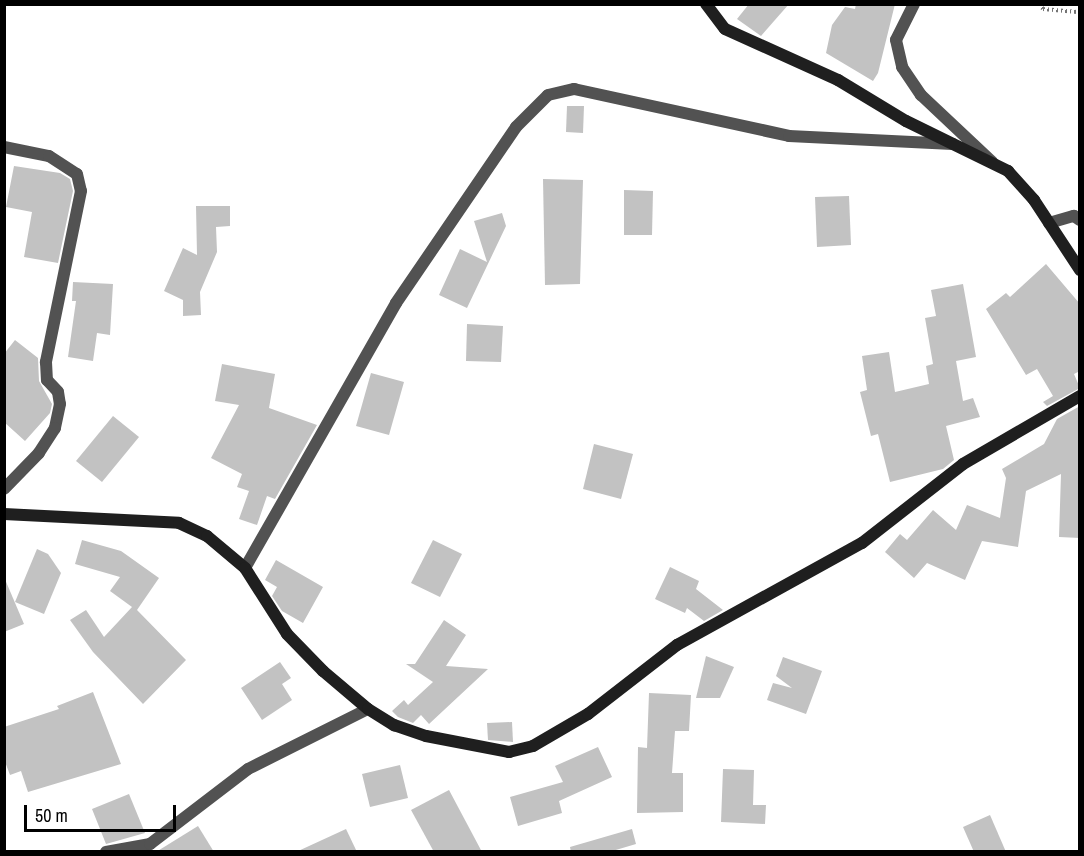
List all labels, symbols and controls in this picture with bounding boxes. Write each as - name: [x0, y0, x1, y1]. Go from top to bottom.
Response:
- scale bar: [27, 793, 178, 831]
- text: 50 m: [35, 803, 68, 828]

